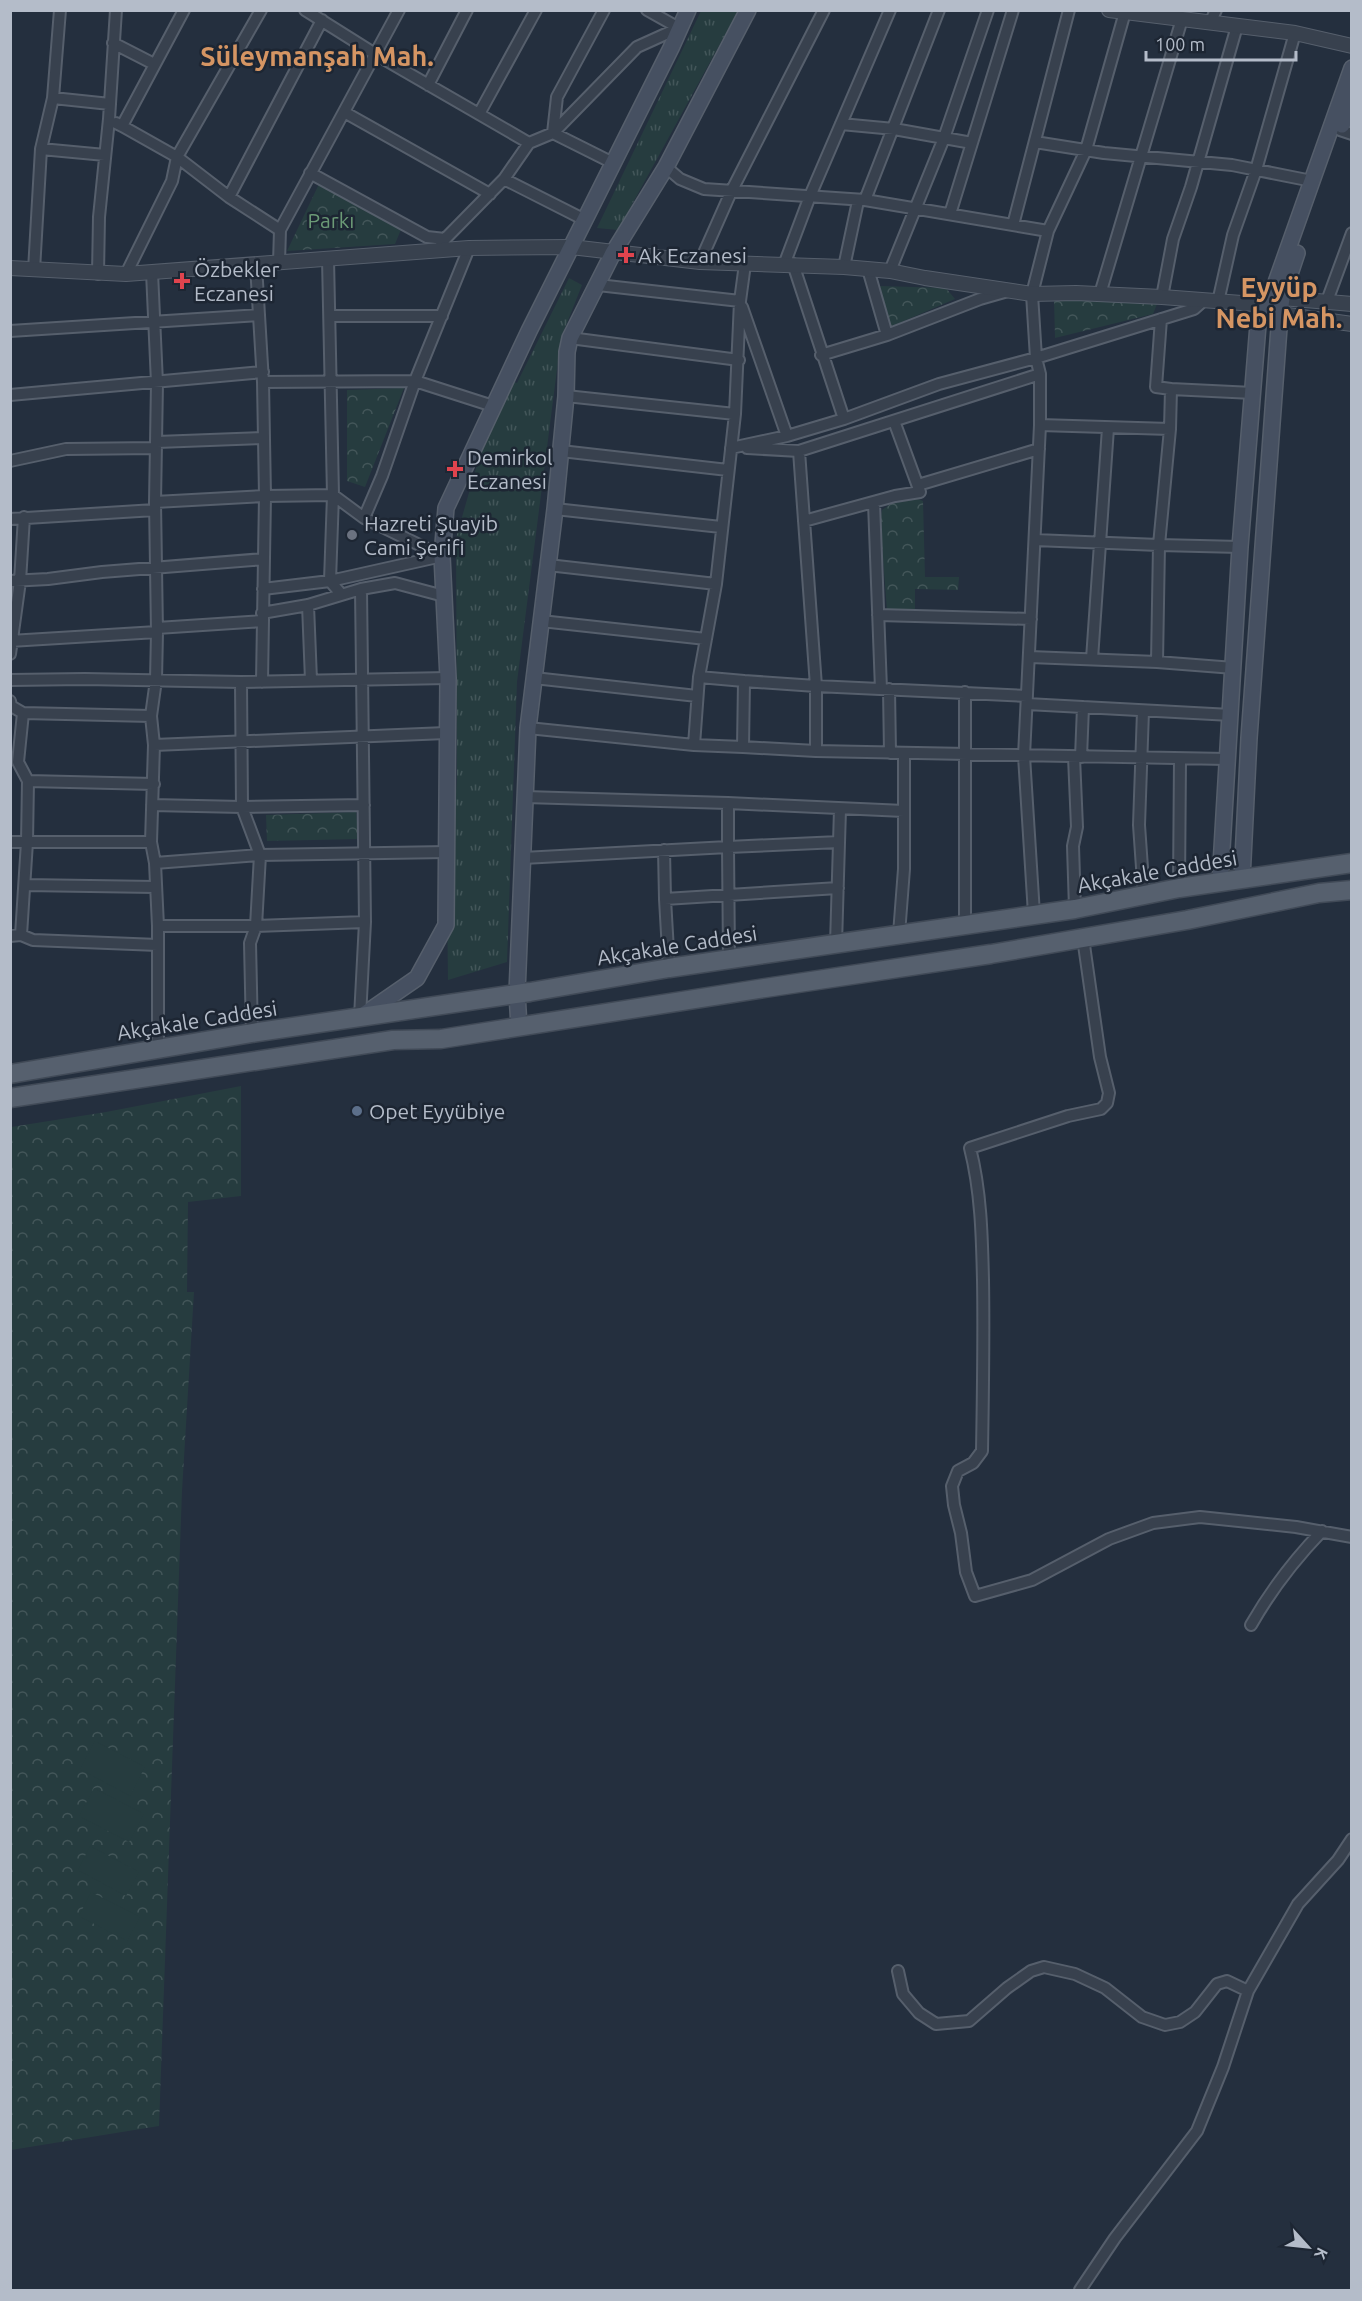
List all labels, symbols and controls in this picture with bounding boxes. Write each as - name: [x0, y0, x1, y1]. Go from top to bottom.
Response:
- scale bar: [1146, 24, 1296, 62]
- text: 100 m: [1155, 34, 1205, 54]
- district label: Süleymanşah Mah.: [200, 41, 434, 72]
- park label: Parkı: [308, 208, 354, 232]
- place label: Ak Eczanesi: [638, 243, 747, 267]
- marker: Ak Eczanesi: [619, 248, 633, 262]
- place label: Özbekler Eczanesi: [194, 257, 280, 305]
- district label: Eyyüp Nebi Mah.: [1216, 272, 1342, 333]
- marker: Özbekler Eczanesi: [175, 274, 189, 288]
- place label: Demirkol Eczanesi: [467, 445, 553, 493]
- marker: Demirkol Eczanesi: [448, 462, 462, 476]
- place label: Hazreti Şuayib Cami Şerifi: [364, 511, 498, 559]
- marker: Hazreti Şuayib Cami Şerifi: [345, 528, 359, 542]
- street label: Akçakale Caddesi: [1075, 845, 1239, 897]
- street label: Akçakale Caddesi: [595, 920, 759, 970]
- street label: Akçakale Caddesi: [115, 995, 279, 1045]
- place label: Opet Eyyübiye: [369, 1099, 505, 1123]
- marker: Opet Eyyübiye: [350, 1104, 364, 1118]
- north arrow: [1278, 2217, 1338, 2277]
- text: K: [1311, 2245, 1332, 2263]

